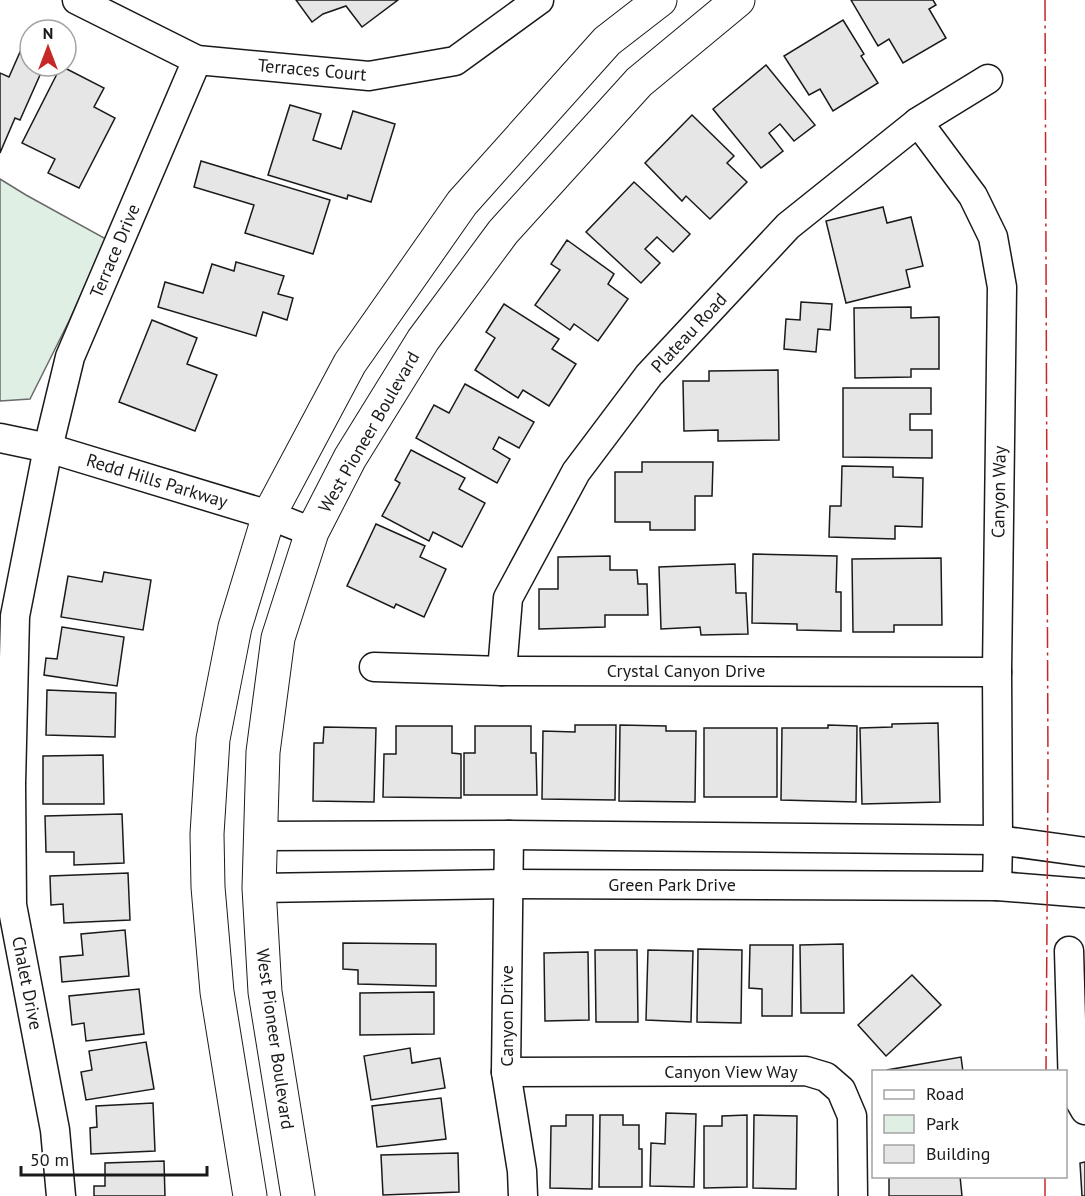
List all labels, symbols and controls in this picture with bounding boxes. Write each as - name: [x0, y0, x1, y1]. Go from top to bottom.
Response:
- north arrow: [18, 18, 78, 78]
- text: N: [43, 23, 53, 43]
- street label: Terraces Court: [257, 53, 367, 86]
- street label: Terrace Drive: [84, 200, 145, 301]
- street label: Plateau Road: [646, 288, 731, 377]
- street label: West Pioneer Boulevard: [313, 347, 424, 517]
- street label: Canyon Way: [986, 445, 1011, 538]
- street label: Redd Hills Parkway: [84, 448, 231, 513]
- street label: Crystal Canyon Drive: [607, 659, 765, 682]
- street label: Green Park Drive: [608, 873, 736, 896]
- street label: Chalet Drive: [7, 934, 48, 1032]
- street label: West Pioneer Boulevard: [251, 947, 300, 1131]
- street label: Canyon Drive: [495, 965, 518, 1067]
- street label: Canyon View Way: [664, 1060, 798, 1083]
- legend: [872, 1070, 1067, 1178]
- text: Road: [926, 1082, 964, 1105]
- text: Park: [926, 1112, 959, 1135]
- scale bar: [21, 1139, 207, 1177]
- text: Building: [926, 1142, 990, 1165]
- text: 50 m: [30, 1148, 69, 1171]

